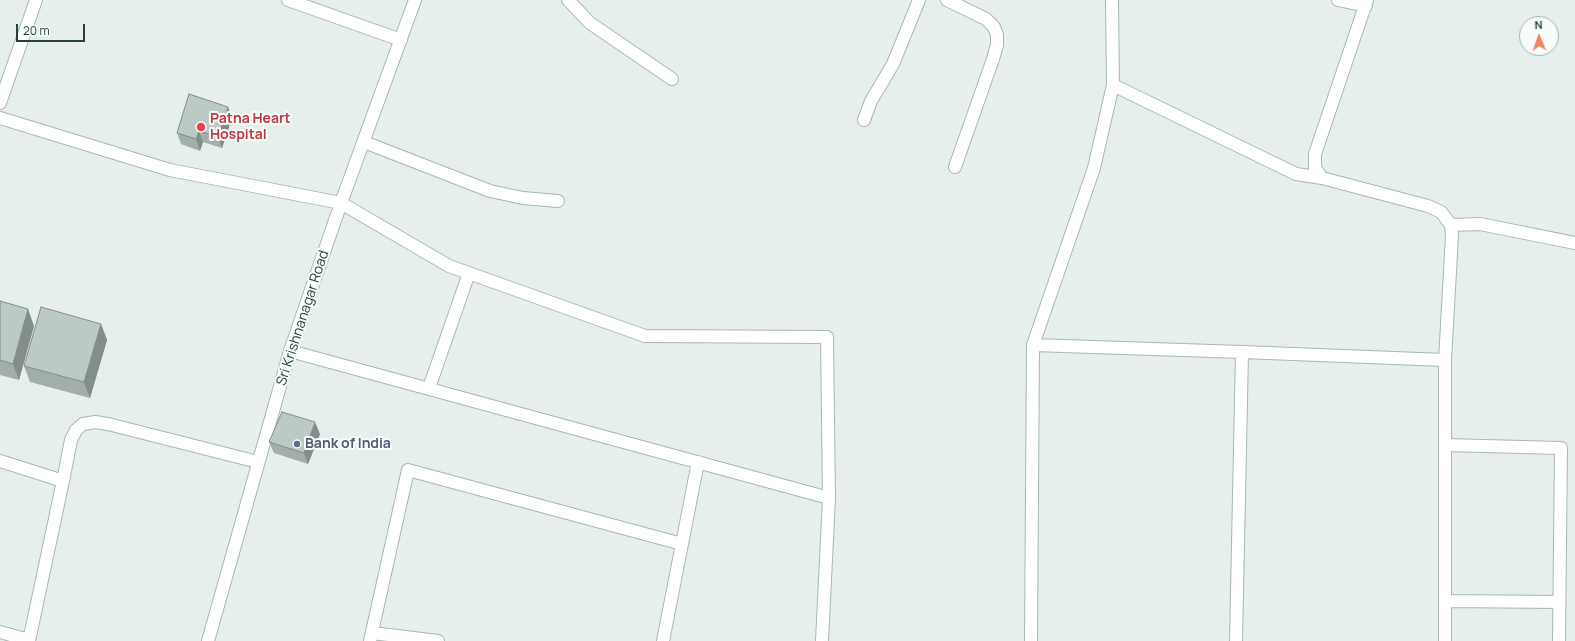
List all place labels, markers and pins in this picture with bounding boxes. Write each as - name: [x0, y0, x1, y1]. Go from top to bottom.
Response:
- place label: Patna Heart Hospital: [210, 111, 291, 144]
- marker: Patna Heart Hospital: [195, 121, 207, 133]
- place label: Bank of India: [305, 436, 391, 452]
- marker: Bank of India: [292, 439, 302, 449]

